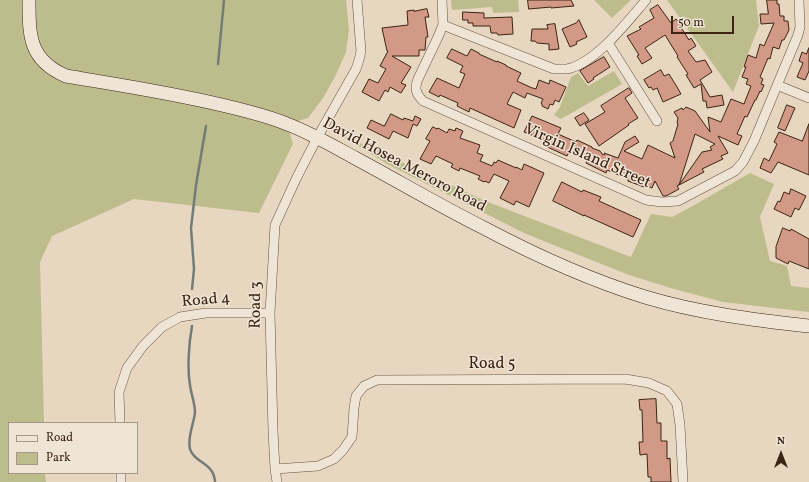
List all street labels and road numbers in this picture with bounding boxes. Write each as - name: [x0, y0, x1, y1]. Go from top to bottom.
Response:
- street label: David Hosea Meroro Road: [319, 115, 489, 217]
- street label: Virgin Island Street: [521, 120, 653, 194]
- street label: Road 3: [247, 281, 267, 329]
- street label: Road 4: [181, 289, 231, 313]
- street label: Road 5: [468, 355, 516, 375]

